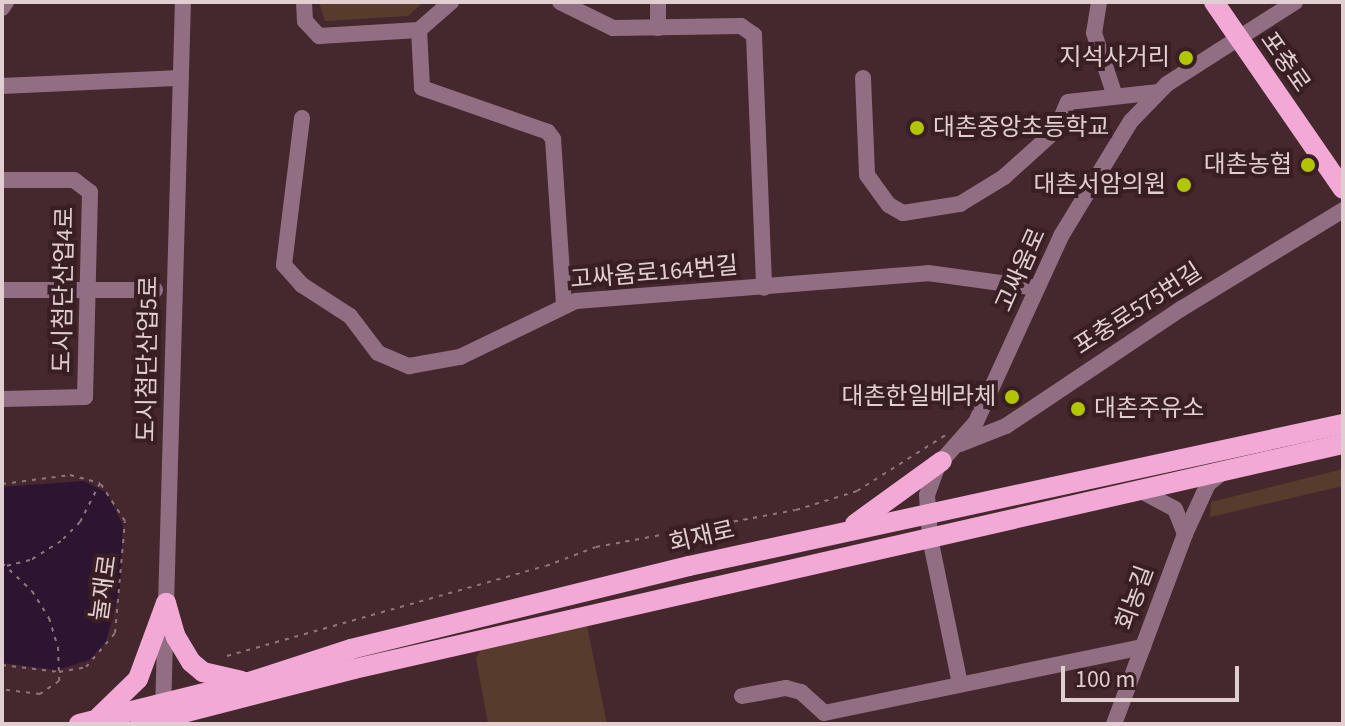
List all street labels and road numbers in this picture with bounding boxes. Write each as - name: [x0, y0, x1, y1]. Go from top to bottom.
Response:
- street label: 포충로: [1254, 27, 1316, 97]
- street label: 도시첨단산업4로: [48, 207, 80, 373]
- street label: 고싸움로: [990, 224, 1052, 316]
- street label: 고싸움로164번길: [569, 251, 739, 295]
- street label: 포충로575번길: [1069, 257, 1207, 361]
- street label: 도시첨단산업5로: [132, 276, 164, 442]
- street label: 회재로: [666, 516, 738, 558]
- street label: 눌재로: [85, 553, 123, 623]
- street label: 회농길: [1110, 562, 1160, 634]

